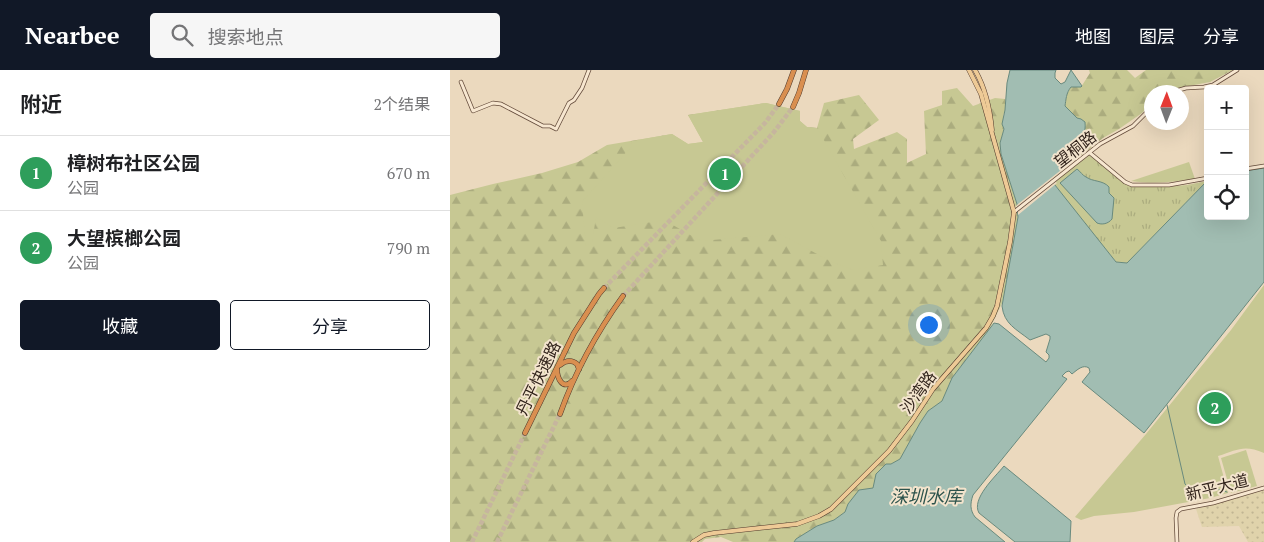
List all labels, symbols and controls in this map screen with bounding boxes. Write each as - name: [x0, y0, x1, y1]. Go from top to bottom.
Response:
- search box: [150, 13, 500, 58]
- text: Nearbee: [25, 19, 120, 51]
- icon: search: [168, 21, 196, 49]
- text: 搜索地点: [208, 24, 284, 49]
- text: 地图: [1075, 24, 1111, 48]
- text: 图层: [1139, 24, 1175, 48]
- text: 分享: [1203, 24, 1239, 48]
- north arrow: [1144, 85, 1189, 130]
- map controls: [1204, 85, 1249, 220]
- button: +: [1204, 85, 1249, 130]
- text: 附近: [20, 90, 62, 118]
- text: 2个结果: [373, 93, 430, 115]
- street label: 望桐路: [1049, 126, 1101, 172]
- button: −: [1204, 130, 1249, 175]
- text: 樟树布社区公园: [67, 150, 200, 175]
- pin: 1: [709, 155, 741, 193]
- text: 1: [31, 162, 41, 184]
- text: 670 m: [387, 162, 430, 184]
- button: locate: [1204, 175, 1249, 220]
- text: 公园: [67, 177, 99, 199]
- text: 大望槟榔公园: [67, 225, 181, 250]
- text: 2: [31, 237, 41, 259]
- text: 790 m: [387, 237, 430, 259]
- text: 公园: [67, 252, 99, 274]
- button: 收藏: [20, 300, 220, 350]
- button: 分享: [230, 300, 430, 350]
- your location: [916, 312, 942, 338]
- street label: 丹平快速路: [511, 337, 565, 419]
- street label: 沙湾路: [895, 366, 941, 418]
- pin: 2: [1199, 389, 1231, 427]
- street label: 新平大道: [1183, 469, 1251, 505]
- water label: 深圳水库: [890, 484, 965, 508]

